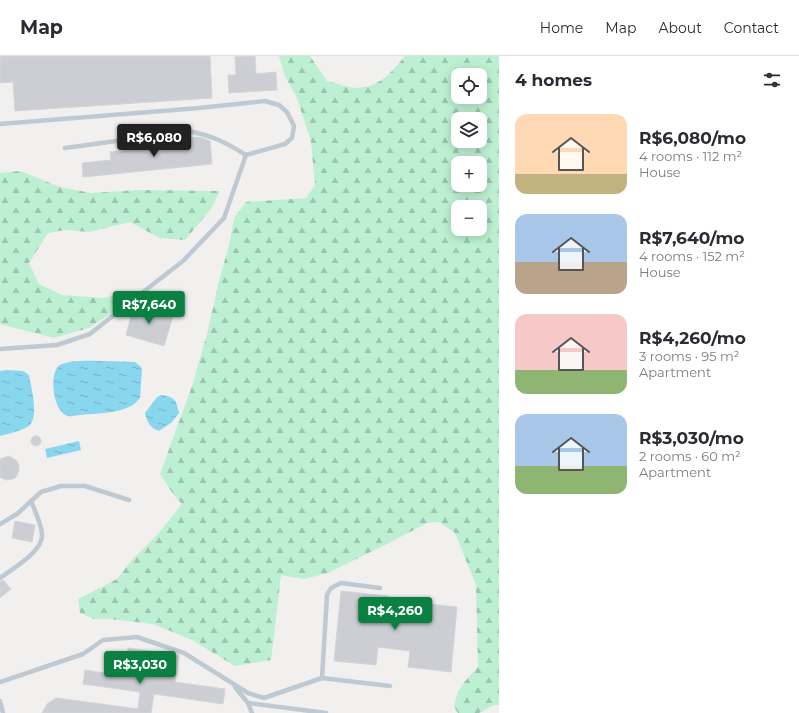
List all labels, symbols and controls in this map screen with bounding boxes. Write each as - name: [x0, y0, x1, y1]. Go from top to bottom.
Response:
- text: Map: [20, 16, 63, 39]
- text: Home: [540, 19, 583, 37]
- text: Map: [605, 19, 636, 37]
- text: About: [658, 19, 702, 37]
- text: Contact: [724, 19, 779, 37]
- map controls: [451, 68, 487, 236]
- button: locate: [451, 68, 487, 104]
- icon: filters: [761, 69, 783, 91]
- text: 4 homes: [515, 70, 592, 90]
- button: layers: [451, 112, 487, 148]
- pin: R$6,080: [117, 124, 191, 158]
- text: R$6,080/mo: [639, 128, 746, 148]
- text: R$6,080: [126, 129, 182, 145]
- icon: home: [547, 130, 595, 178]
- text: 4 rooms · 112 m²: [639, 148, 742, 164]
- button: +: [451, 156, 487, 192]
- text: House: [639, 164, 681, 180]
- button: −: [451, 200, 487, 236]
- text: R$7,640/mo: [639, 228, 744, 248]
- icon: home: [547, 230, 595, 278]
- text: 4 rooms · 152 m²: [639, 248, 745, 264]
- text: House: [639, 264, 681, 280]
- pin: R$7,640: [112, 291, 186, 325]
- text: R$7,640: [122, 296, 176, 312]
- text: R$4,260/mo: [639, 328, 746, 348]
- icon: home: [547, 330, 595, 378]
- text: 3 rooms · 95 m²: [639, 348, 739, 364]
- text: Apartment: [639, 364, 711, 380]
- text: R$3,030/mo: [639, 428, 744, 448]
- icon: home: [547, 430, 595, 478]
- text: 2 rooms · 60 m²: [639, 448, 741, 464]
- text: Apartment: [639, 464, 711, 480]
- pin: R$4,260: [358, 597, 432, 631]
- text: R$4,260: [367, 602, 423, 618]
- pin: R$3,030: [103, 651, 177, 685]
- text: R$3,030: [113, 656, 167, 672]

